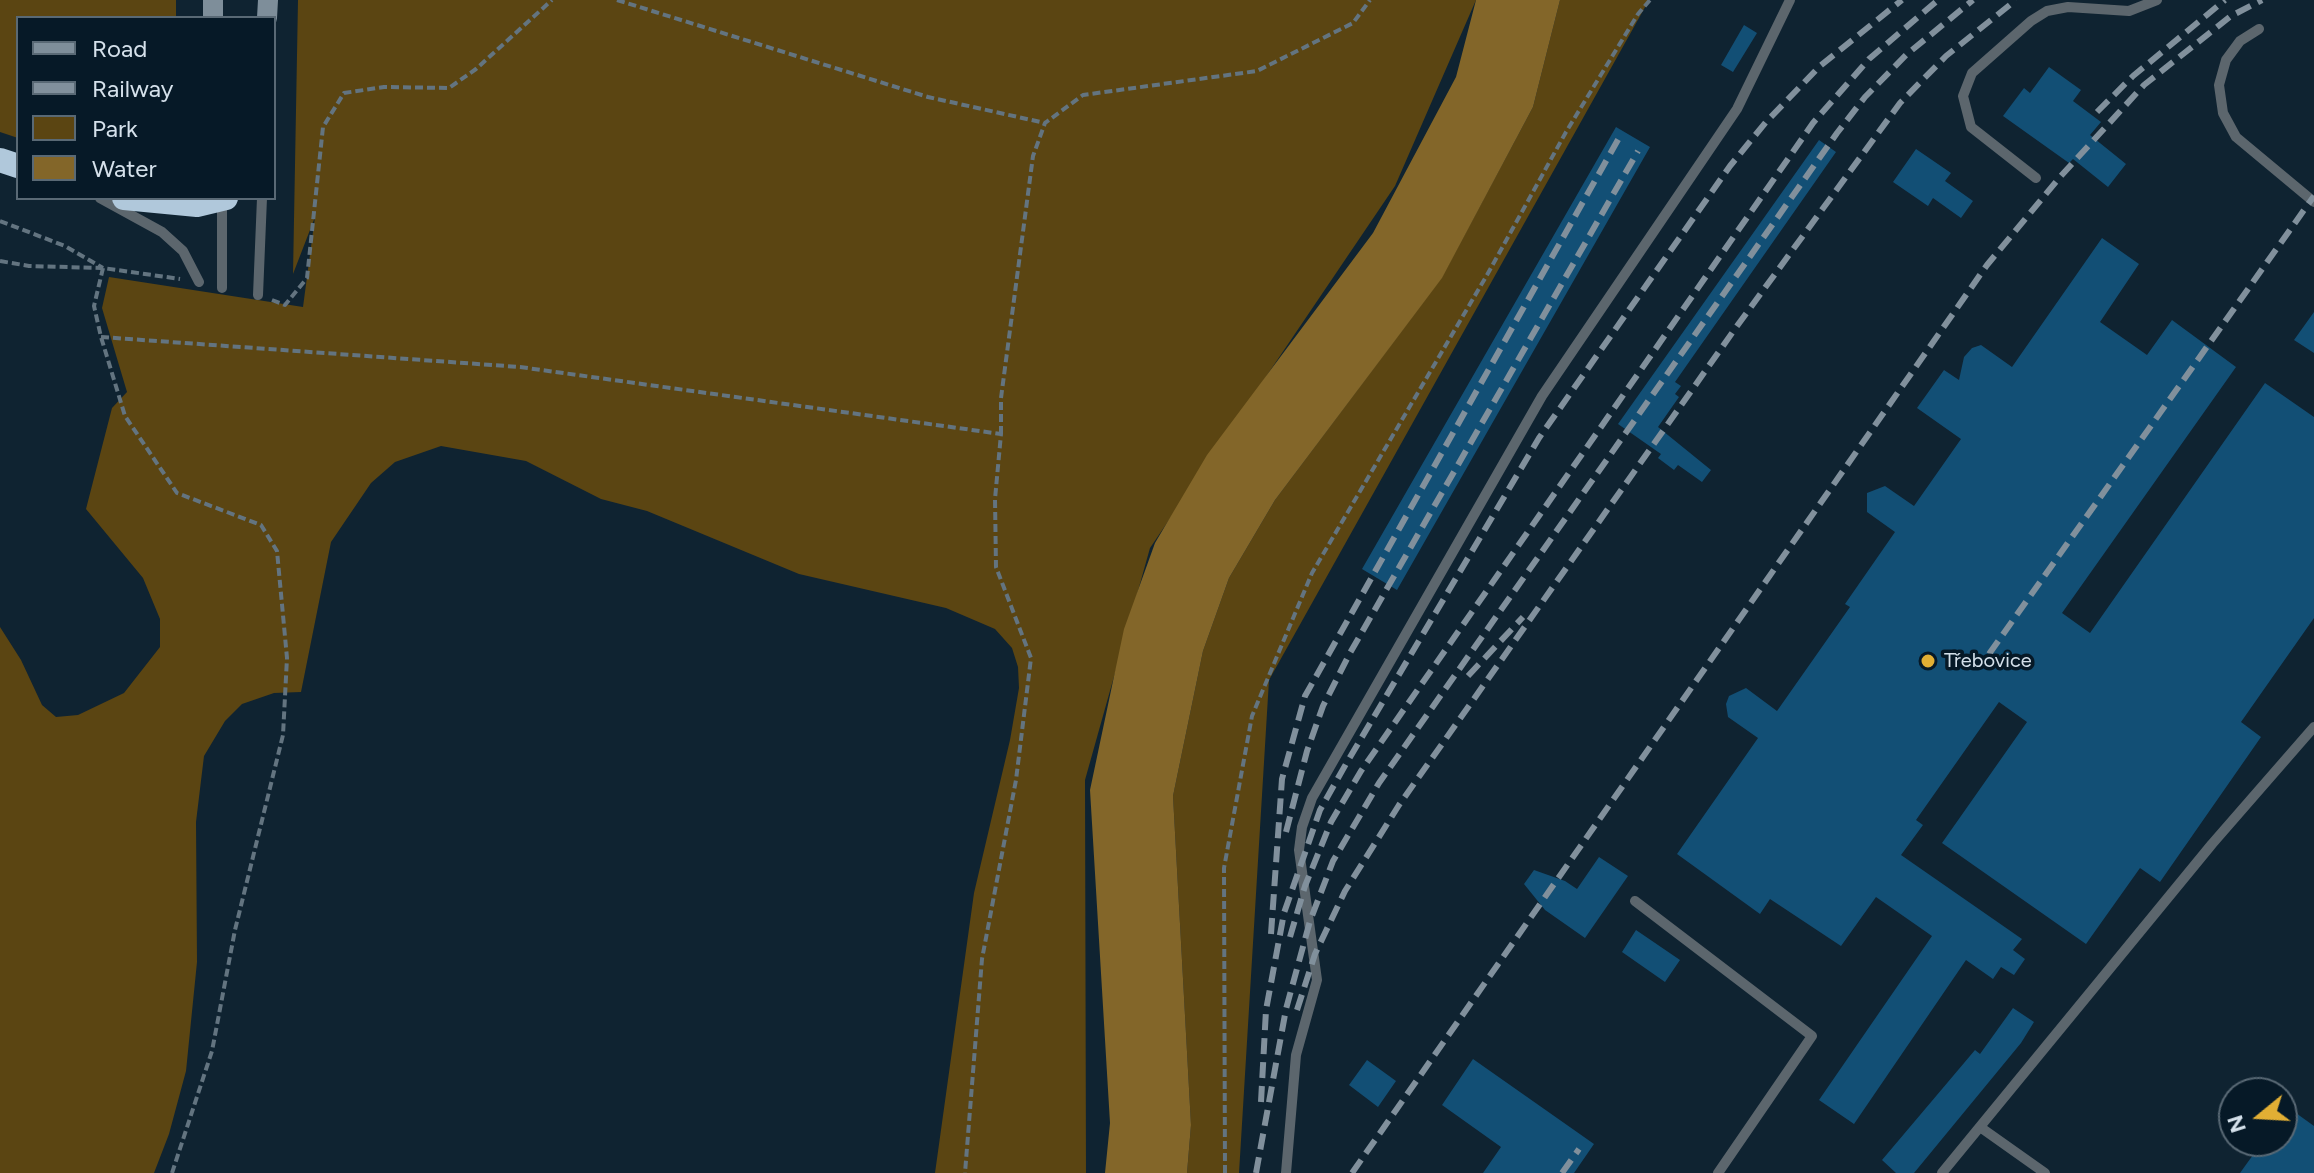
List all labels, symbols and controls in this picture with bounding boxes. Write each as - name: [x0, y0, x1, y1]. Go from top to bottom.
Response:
- legend: [16, 16, 276, 200]
- text: Road: [92, 34, 147, 63]
- text: Railway: [92, 74, 173, 103]
- text: Park: [92, 114, 138, 143]
- text: Water: [92, 154, 157, 183]
- place label: Třebovice: [1944, 649, 2032, 673]
- marker: Třebovice: [1919, 652, 1937, 670]
- north arrow: [2218, 1077, 2298, 1157]
- text: N: [2221, 1112, 2252, 1136]

